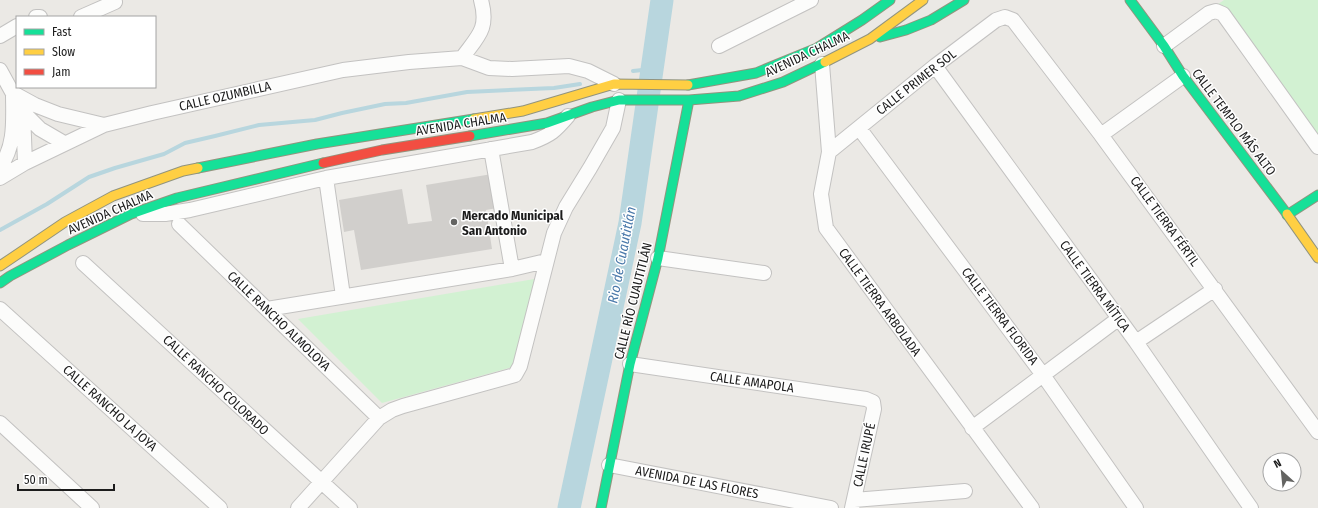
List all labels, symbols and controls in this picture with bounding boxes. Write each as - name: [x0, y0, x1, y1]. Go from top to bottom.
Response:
- legend: [16, 16, 156, 88]
- text: Fast: [52, 25, 71, 39]
- street label: AVENIDA CHALMA: [763, 28, 852, 80]
- text: Slow: [52, 45, 75, 59]
- street label: CALLE PRIMER SOL: [873, 46, 959, 118]
- text: Jam: [52, 65, 70, 79]
- street label: CALLE TEMPLO MÁS ALTO: [1189, 66, 1279, 178]
- street label: CALLE OZUMBILLA: [178, 78, 273, 114]
- street label: AVENIDA CHALMA: [415, 109, 507, 139]
- street label: CALLE TIERRA FÉRTIL: [1127, 173, 1203, 269]
- street label: AVENIDA CHALMA: [65, 187, 155, 237]
- water label: Rio de Cuautitlán: [604, 205, 640, 305]
- place label: Mercado Municipal San Antonio: [462, 208, 564, 238]
- marker: Mercado Municipal San Antonio: [449, 217, 459, 227]
- street label: CALLE TIERRA MÍTICA: [1057, 237, 1133, 335]
- street label: CALLE RÍO CUAUTITLÁN: [611, 241, 655, 361]
- street label: CALLE TIERRA ARBOLADA: [836, 245, 924, 359]
- street label: CALLE TIERRA FLORIDA: [959, 265, 1041, 368]
- street label: CALLE RANCHO ALMOLOYA: [225, 268, 334, 374]
- street label: CALLE RANCHO COLORADO: [160, 332, 272, 438]
- street label: CALLE RANCHO LA JOYA: [60, 362, 160, 454]
- street label: CALLE AMAPOLA: [709, 369, 795, 395]
- street label: CALLE IRUPÉ: [850, 422, 878, 488]
- north arrow: [1262, 452, 1302, 492]
- text: N: [1272, 456, 1284, 471]
- street label: AVENIDA DE LAS FLORES: [634, 463, 760, 501]
- scale bar: [18, 466, 114, 492]
- text: 50 m: [24, 473, 48, 487]

